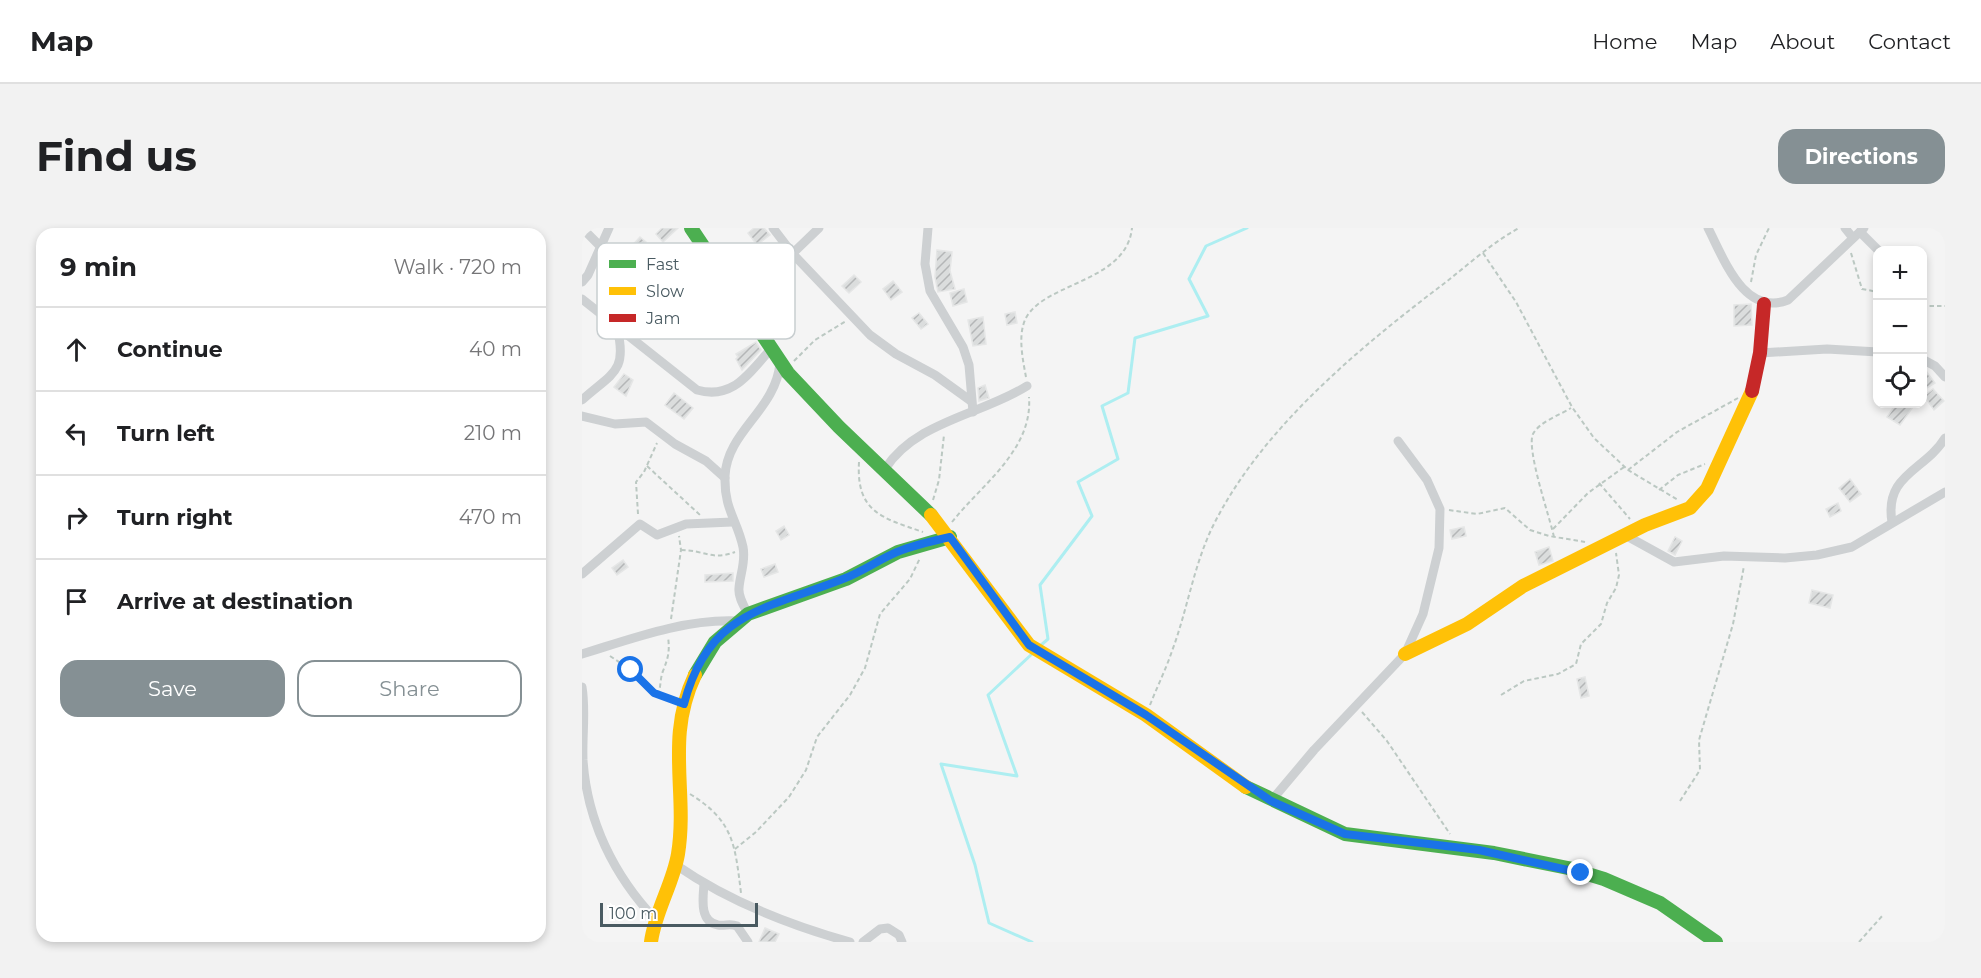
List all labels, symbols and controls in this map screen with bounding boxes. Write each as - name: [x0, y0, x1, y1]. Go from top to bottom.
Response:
- text: Map: [30, 24, 93, 58]
- text: Home: [1592, 29, 1657, 54]
- text: Map: [1690, 29, 1737, 54]
- text: About: [1770, 29, 1835, 54]
- text: Contact: [1868, 29, 1951, 54]
- button: Directions: [1778, 129, 1945, 184]
- text: Find us: [36, 130, 197, 182]
- legend: [597, 243, 795, 339]
- map controls: [1873, 246, 1927, 408]
- button: +: [1873, 246, 1927, 300]
- text: 9 min: [60, 251, 137, 283]
- text: Walk · 720 m: [393, 255, 522, 279]
- text: Fast: [646, 255, 680, 274]
- text: Slow: [646, 282, 684, 301]
- button: −: [1873, 300, 1927, 354]
- text: Jam: [645, 309, 680, 328]
- icon: ahead: [60, 333, 93, 366]
- text: Continue: [117, 336, 223, 363]
- text: 40 m: [469, 337, 522, 361]
- button: locate: [1873, 354, 1927, 408]
- icon: left: [60, 417, 93, 450]
- text: Turn left: [117, 420, 215, 447]
- text: 210 m: [464, 421, 522, 445]
- icon: right: [60, 501, 93, 534]
- text: Turn right: [117, 504, 232, 531]
- text: 470 m: [459, 505, 522, 529]
- icon: arrive: [60, 585, 93, 618]
- text: Arrive at destination: [117, 588, 353, 615]
- route start: [617, 656, 643, 682]
- button: Save: [60, 660, 285, 717]
- button: Share: [297, 660, 522, 717]
- route end: [1567, 859, 1593, 885]
- scale bar: [600, 900, 758, 928]
- text: 100 m: [609, 904, 657, 923]

